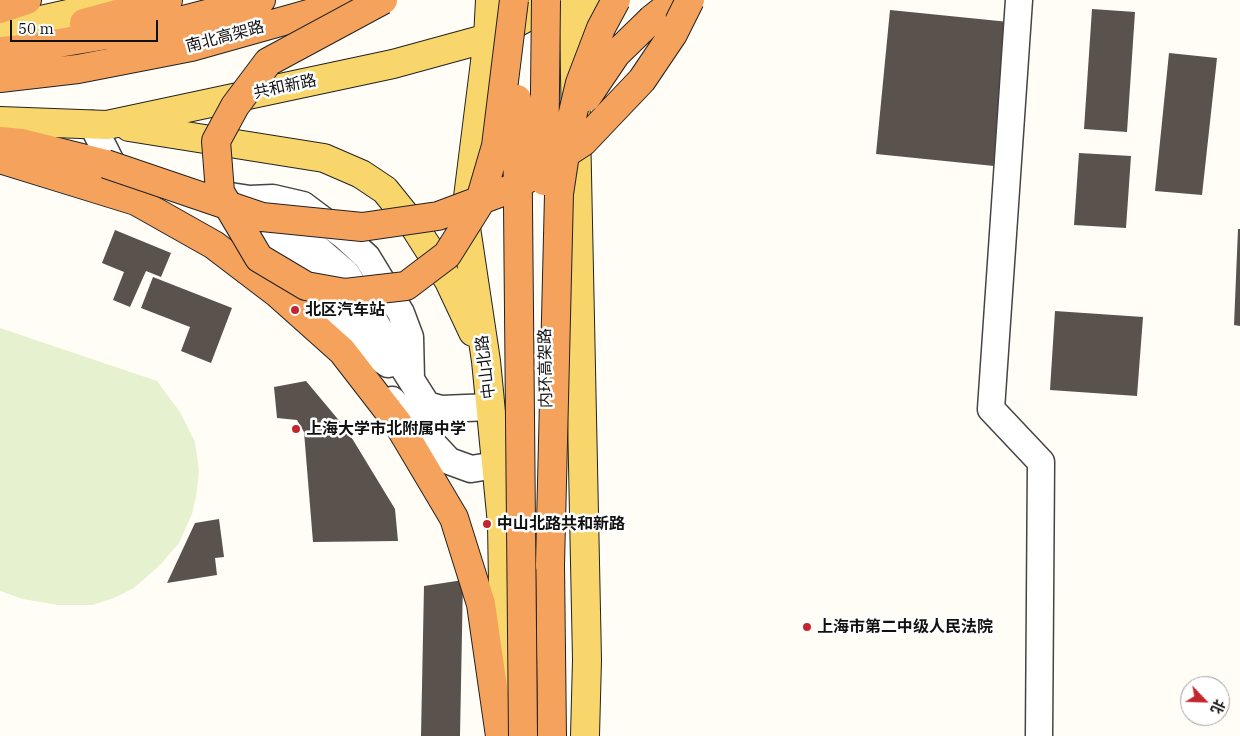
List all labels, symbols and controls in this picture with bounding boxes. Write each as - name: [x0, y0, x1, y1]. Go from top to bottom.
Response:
- scale bar: [12, 10, 160, 42]
- street label: 南北高架路: [184, 17, 266, 57]
- text: 50 m: [18, 19, 54, 38]
- street label: 共和新路: [252, 71, 318, 103]
- place label: 北区汽车站: [305, 300, 385, 320]
- marker: 北区汽车站: [289, 304, 301, 316]
- street label: 内环高架路: [536, 328, 556, 408]
- street label: 中山北路: [473, 334, 499, 400]
- place label: 上海大学市北附属中学: [306, 419, 466, 439]
- marker: 上海大学市北附属中学: [290, 423, 302, 435]
- place label: 中山北路共和新路: [497, 514, 625, 534]
- marker: 中山北路共和新路: [481, 518, 493, 530]
- place label: 上海市第二中级人民法院: [817, 617, 993, 637]
- marker: 上海市第二中级人民法院: [801, 621, 813, 633]
- north arrow: [1180, 676, 1230, 726]
- text: 北: [1207, 697, 1229, 717]

